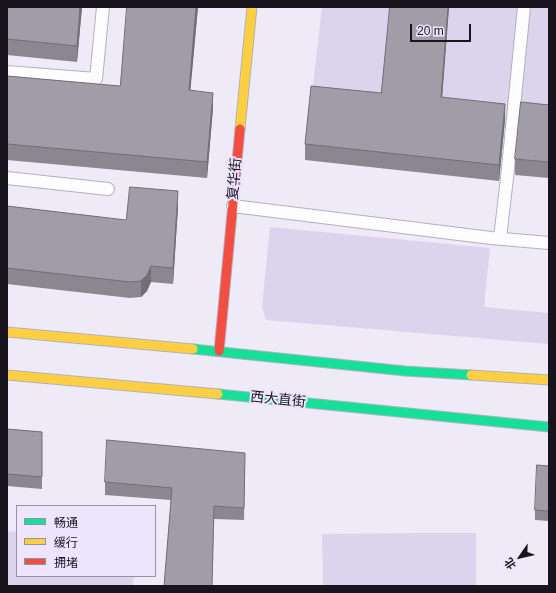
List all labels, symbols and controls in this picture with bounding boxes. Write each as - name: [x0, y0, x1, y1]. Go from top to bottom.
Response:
- scale bar: [412, 16, 473, 42]
- text: 20 m: [417, 24, 444, 38]
- street label: 复华街: [225, 157, 245, 201]
- street label: 西大直街: [249, 389, 307, 411]
- legend: [16, 505, 156, 577]
- text: 畅通: [54, 516, 78, 530]
- text: 缓行: [54, 536, 78, 550]
- north arrow: [500, 537, 540, 577]
- text: 拥堵: [54, 556, 78, 570]
- text: 北: [502, 556, 518, 572]

